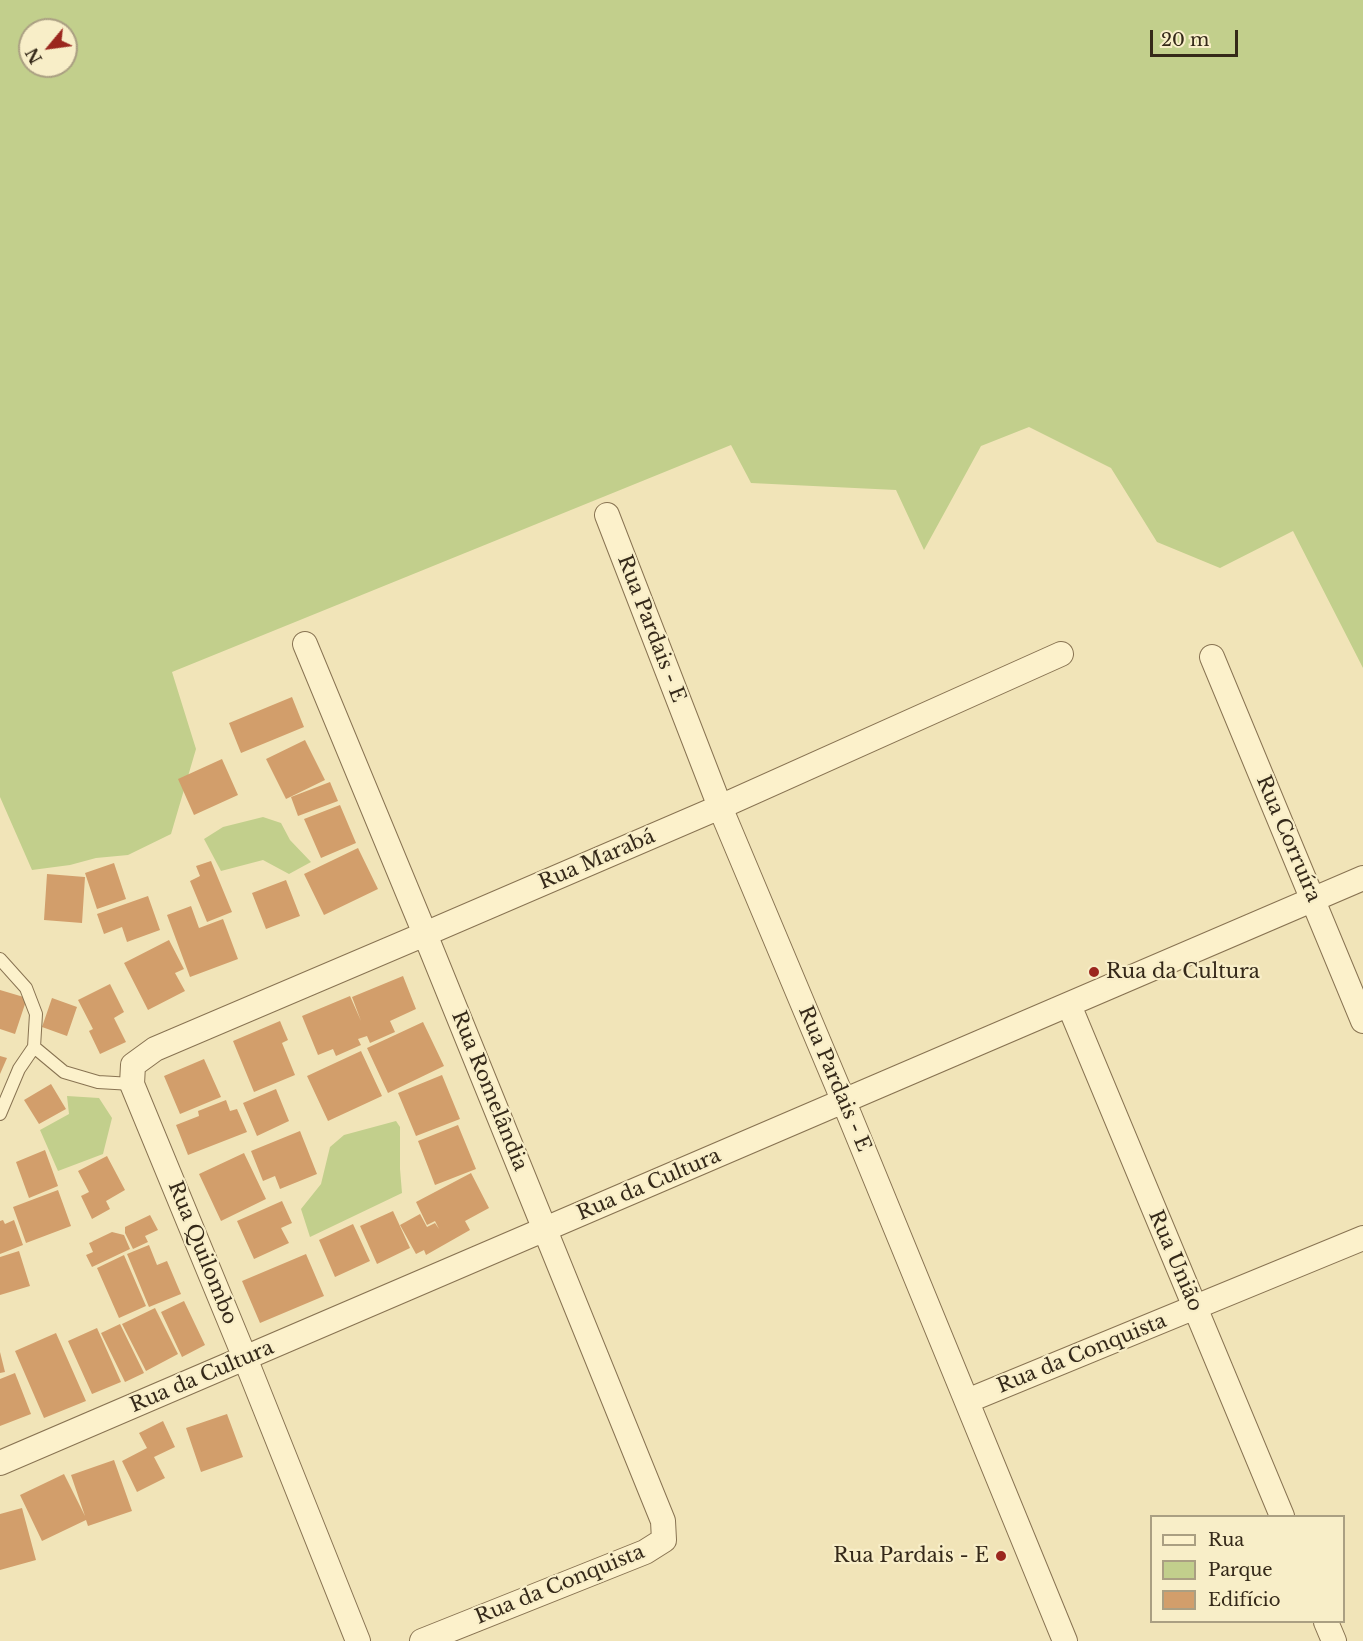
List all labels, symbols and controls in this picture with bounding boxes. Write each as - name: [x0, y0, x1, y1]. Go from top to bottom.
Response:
- north arrow: [18, 18, 78, 78]
- scale bar: [1153, 18, 1242, 56]
- text: 20 m: [1161, 29, 1209, 51]
- text: N: [22, 44, 46, 67]
- street label: Rua Pardais - E: [612, 552, 690, 706]
- street label: Rua Corruíra: [1251, 772, 1325, 906]
- street label: Rua Marabá: [535, 825, 659, 895]
- place label: Rua da Cultura: [1106, 960, 1260, 984]
- marker: Rua da Cultura: [1087, 965, 1101, 979]
- street label: Rua Pardais - E: [793, 1003, 875, 1155]
- street label: Rua Romelândia: [446, 1008, 532, 1174]
- street label: Rua da Cultura: [574, 1144, 724, 1226]
- street label: Rua Quilombo: [162, 1178, 242, 1328]
- street label: Rua União: [1143, 1207, 1207, 1315]
- street label: Rua da Conquista: [994, 1309, 1170, 1399]
- street label: Rua da Cultura: [127, 1336, 277, 1418]
- legend: [1150, 1515, 1345, 1623]
- text: Rua: [1208, 1529, 1244, 1551]
- street label: Rua da Conquista: [472, 1540, 648, 1630]
- place label: Rua Pardais - E: [833, 1544, 989, 1568]
- marker: Rua Pardais - E: [994, 1549, 1008, 1563]
- text: Parque: [1208, 1559, 1273, 1581]
- text: Edifício: [1208, 1589, 1281, 1611]

